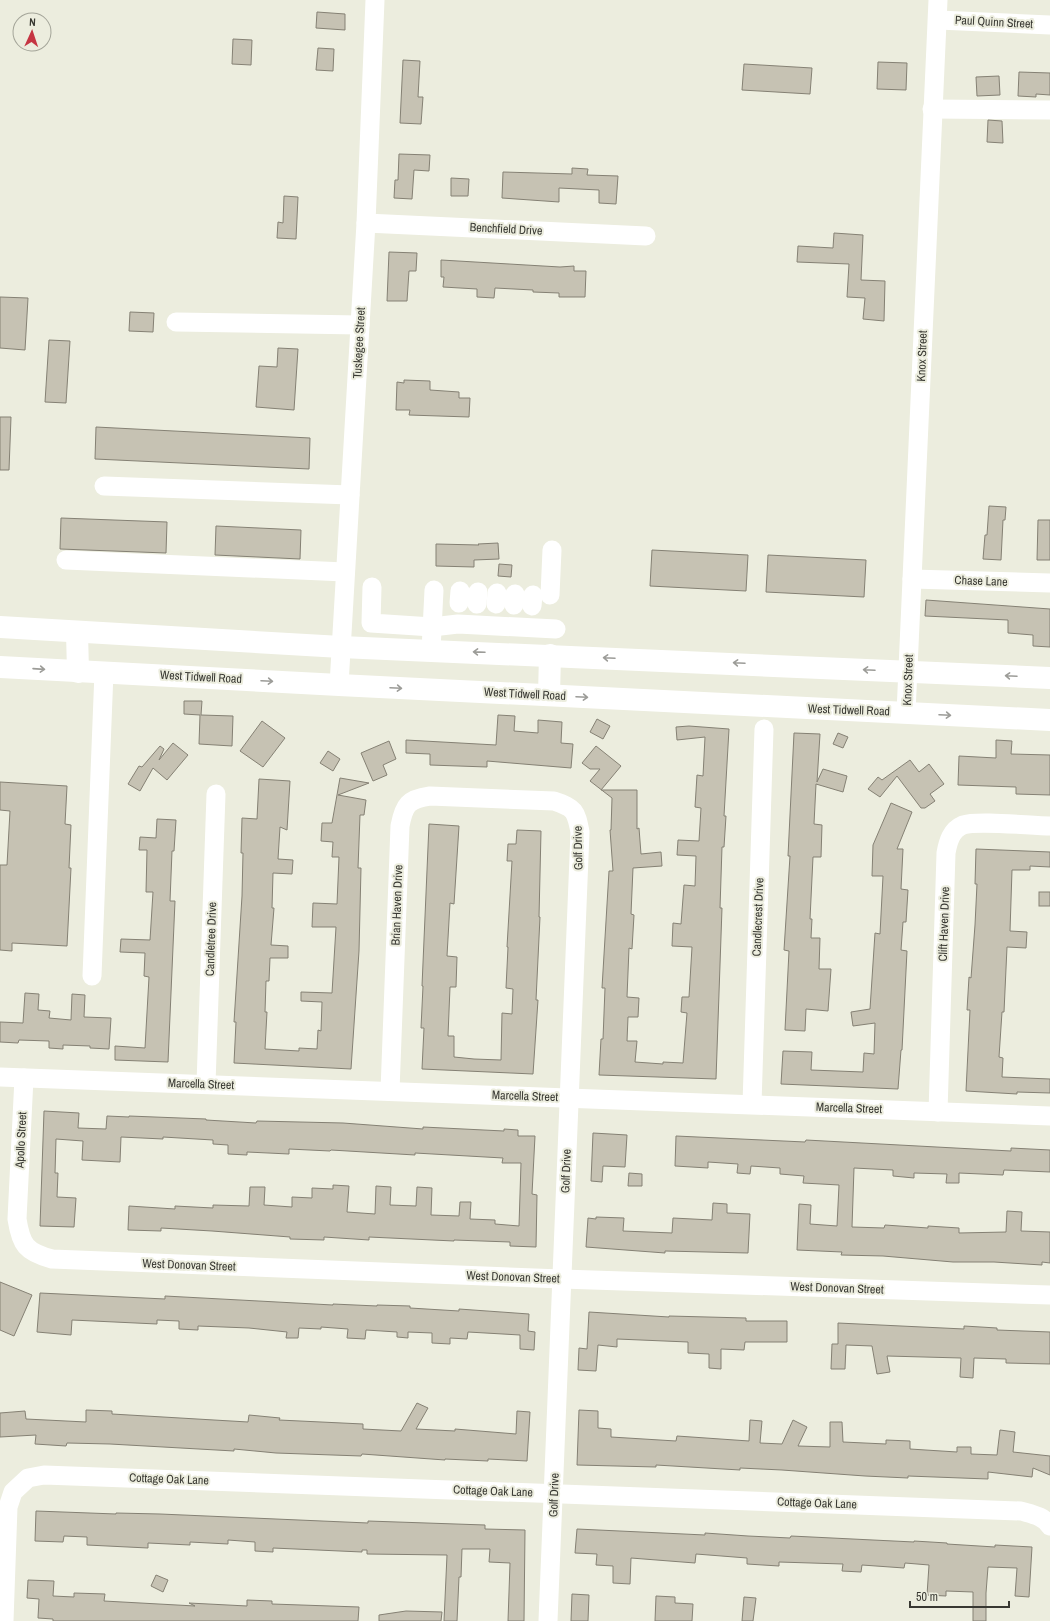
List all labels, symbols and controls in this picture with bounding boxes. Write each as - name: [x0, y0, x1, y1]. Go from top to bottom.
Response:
- north arrow: [12, 12, 52, 52]
- street label: Paul Quinn Street: [955, 12, 1034, 32]
- text: N: [29, 15, 36, 29]
- street label: Benchfield Drive: [469, 219, 543, 239]
- street label: Tuskegee Street: [349, 307, 369, 379]
- street label: Knox Street: [913, 330, 931, 382]
- street label: Chase Lane: [954, 572, 1008, 590]
- one-way arrow: [473, 648, 486, 656]
- one-way arrow: [603, 654, 616, 661]
- street label: Knox Street: [899, 654, 917, 706]
- one-way arrow: [733, 660, 746, 667]
- one-way arrow: [32, 665, 45, 673]
- one-way arrow: [863, 666, 876, 674]
- street label: West Tidwell Road: [160, 667, 242, 687]
- one-way arrow: [1005, 673, 1018, 680]
- one-way arrow: [260, 677, 273, 685]
- one-way arrow: [389, 684, 402, 692]
- street label: West Tidwell Road: [484, 684, 566, 704]
- one-way arrow: [575, 693, 588, 701]
- street label: West Tidwell Road: [808, 701, 890, 719]
- one-way arrow: [938, 711, 951, 718]
- street label: Golf Drive: [570, 826, 586, 870]
- street label: Brian Haven Drive: [388, 864, 406, 946]
- street label: Candlecrest Drive: [749, 877, 767, 957]
- street label: Clift Haven Drive: [935, 886, 953, 962]
- street label: Candletree Drive: [202, 902, 220, 976]
- street label: Marcella Street: [168, 1075, 235, 1093]
- street label: Marcella Street: [492, 1087, 559, 1105]
- street label: Marcella Street: [816, 1099, 883, 1117]
- street label: Apollo Street: [11, 1111, 30, 1170]
- street label: Golf Drive: [557, 1149, 575, 1193]
- street label: West Donovan Street: [142, 1255, 236, 1275]
- street label: West Donovan Street: [466, 1267, 560, 1287]
- street label: West Donovan Street: [790, 1278, 884, 1298]
- street label: Cottage Oak Lane: [129, 1470, 209, 1488]
- street label: Golf Drive: [545, 1473, 563, 1517]
- street label: Cottage Oak Lane: [453, 1482, 533, 1500]
- street label: Cottage Oak Lane: [777, 1494, 857, 1512]
- scale bar: [910, 1583, 1009, 1609]
- text: 50 m: [916, 1589, 938, 1605]

